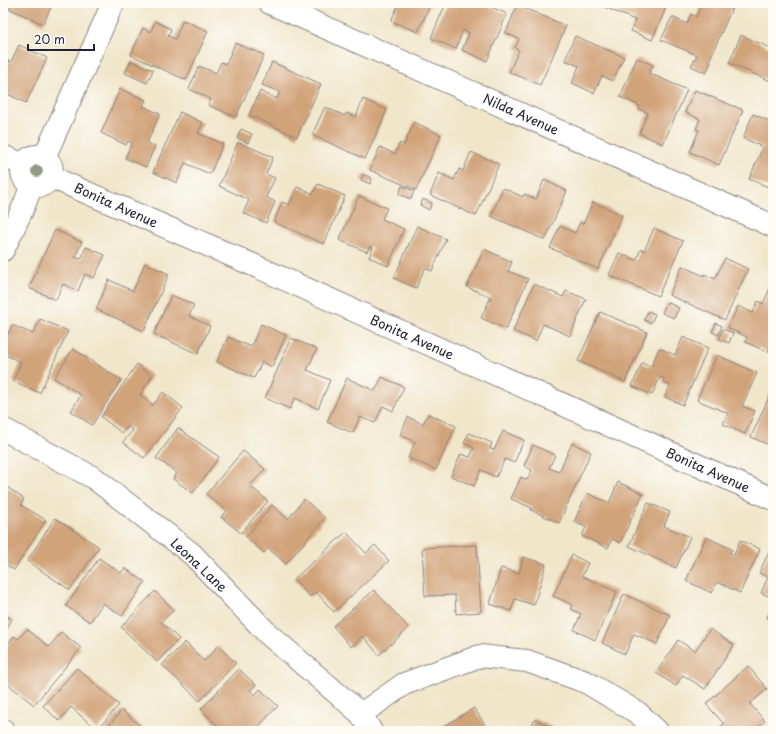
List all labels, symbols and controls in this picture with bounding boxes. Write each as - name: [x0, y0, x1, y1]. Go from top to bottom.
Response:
- scale bar: [28, 26, 94, 52]
- text: 20 m: [34, 30, 65, 48]
- street label: Nilda Avenue: [480, 88, 562, 139]
- street label: Bonita Avenue: [71, 178, 161, 231]
- street label: Bonita Avenue: [367, 310, 457, 363]
- street label: Bonita Avenue: [663, 443, 753, 496]
- street label: Leona Lane: [167, 533, 232, 596]

